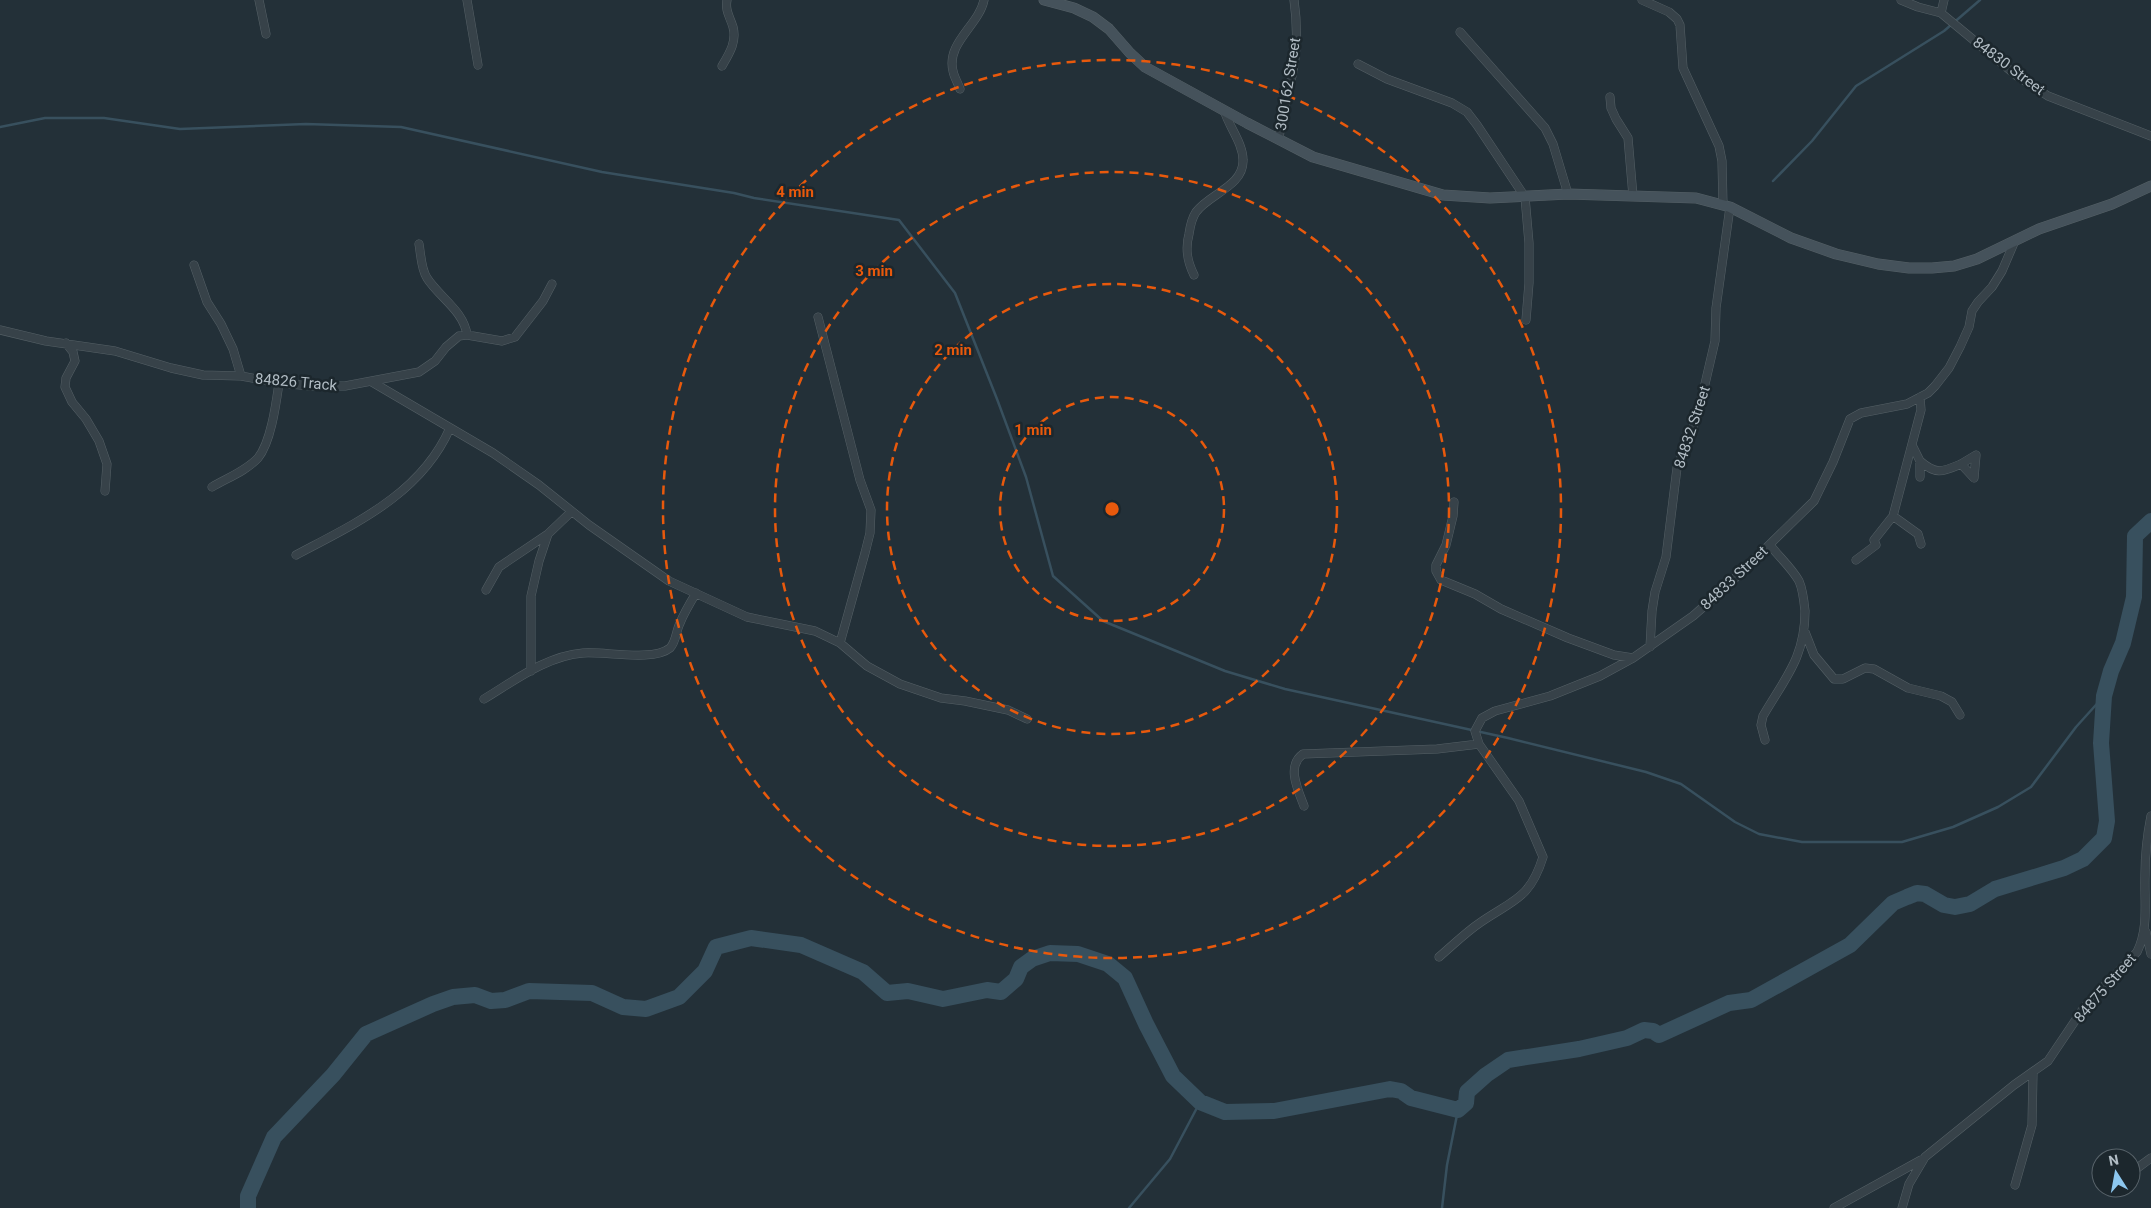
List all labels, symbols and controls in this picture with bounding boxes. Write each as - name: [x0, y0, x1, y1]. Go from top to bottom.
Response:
- street label: 84830 Street: [1969, 33, 2049, 99]
- street label: 300162 Street: [1272, 36, 1304, 132]
- text: 4 min: [776, 183, 814, 201]
- text: 3 min: [855, 262, 893, 280]
- text: 2 min: [934, 341, 972, 359]
- street label: 84826 Track: [254, 369, 338, 395]
- street label: 84832 Street: [1670, 384, 1714, 470]
- text: 1 min: [1014, 421, 1052, 439]
- centre of rings: [1103, 500, 1121, 518]
- street label: 84833 Street: [1697, 542, 1771, 614]
- street label: 84875 Street: [2070, 950, 2140, 1026]
- north arrow: [2091, 1148, 2141, 1198]
- text: N: [2107, 1151, 2120, 1169]

